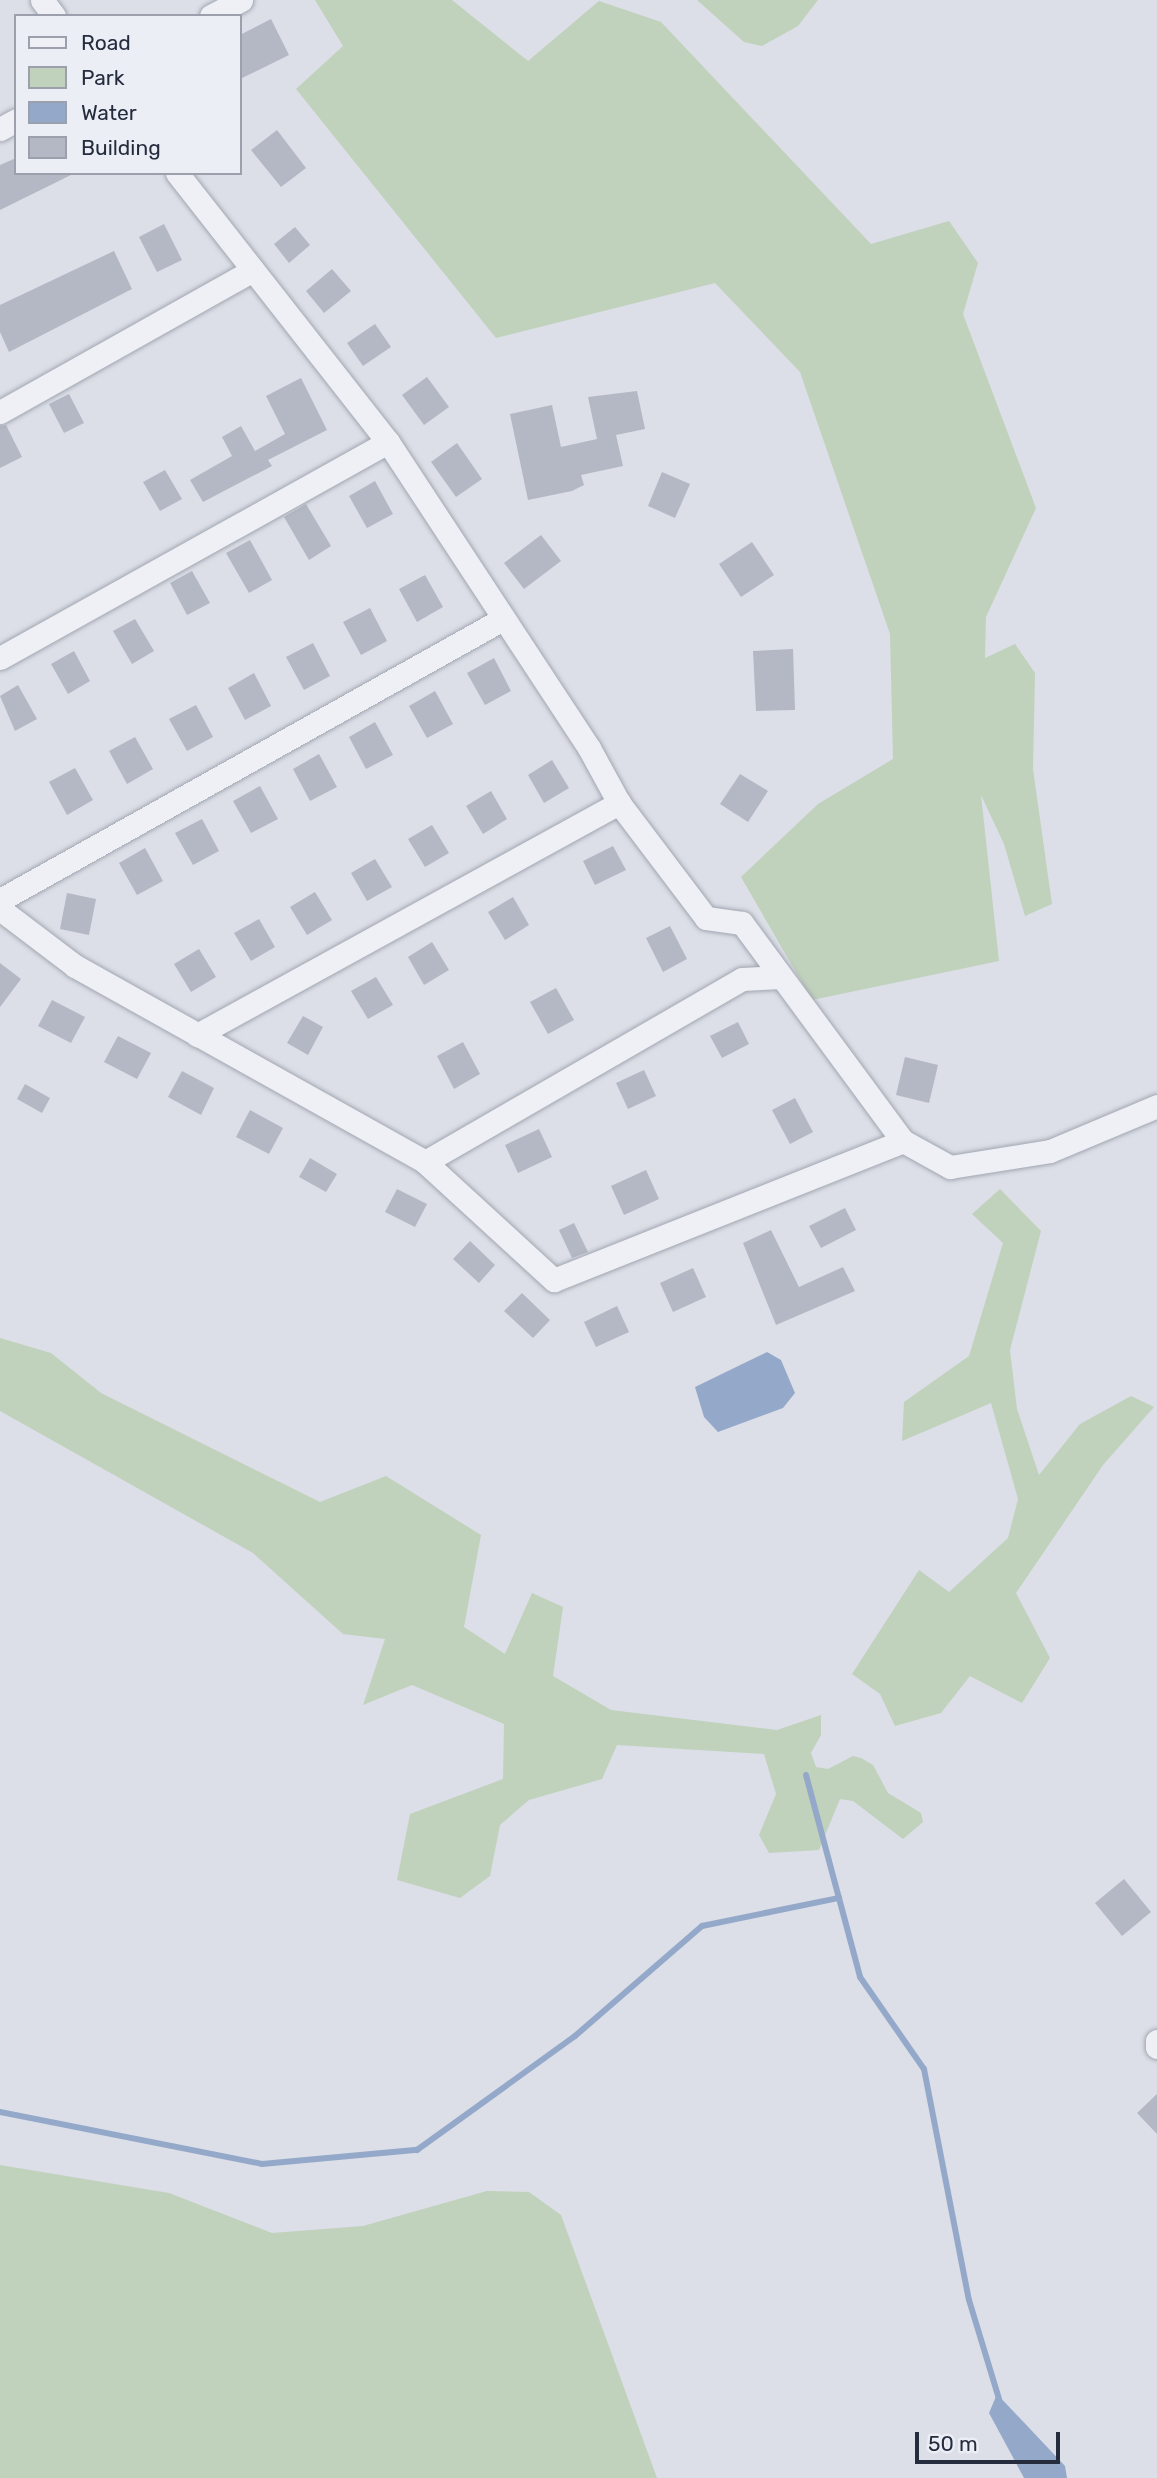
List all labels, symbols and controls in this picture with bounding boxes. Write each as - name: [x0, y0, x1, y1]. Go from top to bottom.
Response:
- legend: [14, 14, 242, 175]
- text: Road: [81, 30, 131, 55]
- text: Park: [81, 65, 125, 90]
- text: Water: [81, 100, 137, 125]
- text: Building: [81, 135, 161, 160]
- scale bar: [919, 2418, 1064, 2462]
- text: 50 m: [928, 2431, 978, 2456]

